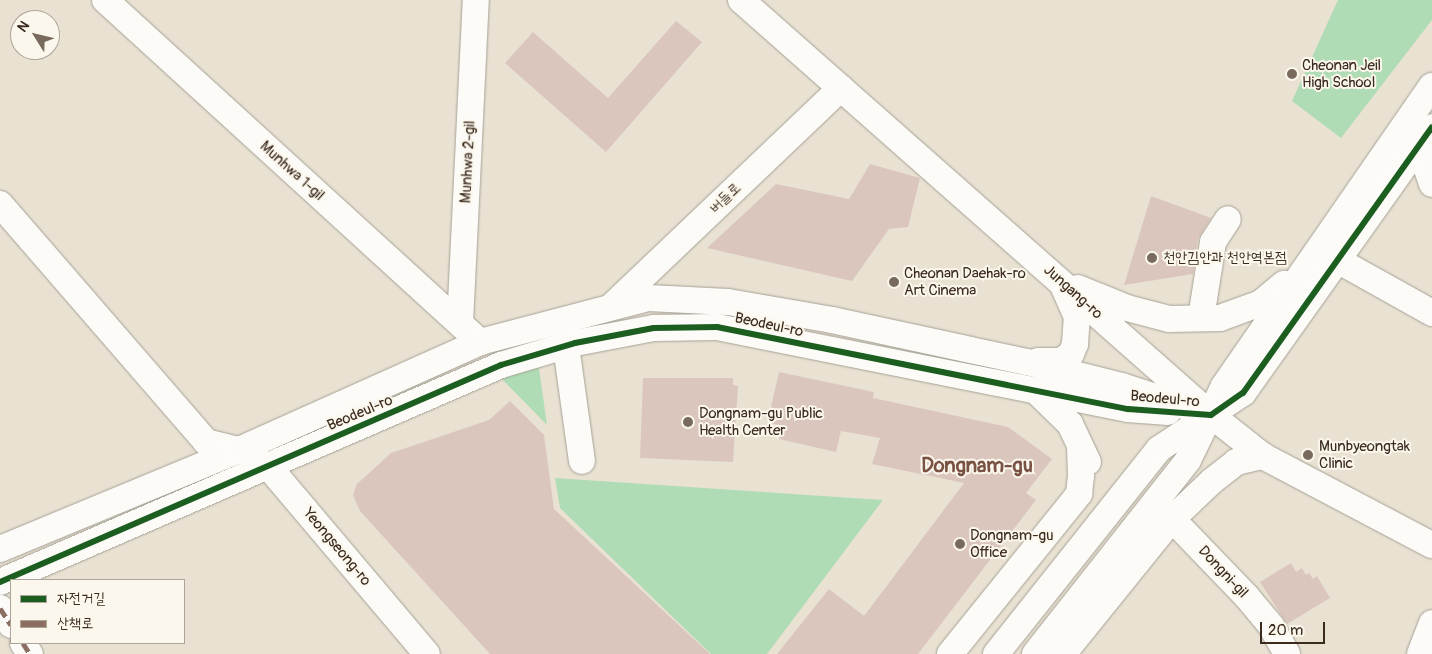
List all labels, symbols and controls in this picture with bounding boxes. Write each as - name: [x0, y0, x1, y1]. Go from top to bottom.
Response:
- north arrow: [10, 10, 60, 60]
- text: N: [14, 18, 33, 35]
- place label: Cheonan Jeil High School: [1302, 56, 1381, 91]
- marker: Cheonan Jeil High School: [1286, 68, 1298, 80]
- street label: Munhwa 2-gil: [457, 120, 479, 204]
- street label: Munhwa 1-gil: [256, 137, 328, 205]
- street label: 버들로: [706, 179, 744, 217]
- place label: 천안김안과 천안역본점: [1163, 249, 1287, 267]
- marker: 천안김안과 천안역본점: [1145, 251, 1159, 265]
- street label: Jungang-ro: [1040, 261, 1106, 323]
- place label: Cheonan Daehak-ro Art Cinema: [904, 264, 1026, 299]
- marker: Cheonan Daehak-ro Art Cinema: [888, 276, 900, 288]
- street label: Beodeul-ro: [733, 309, 805, 341]
- street label: Beodeul-ro: [1130, 387, 1200, 411]
- street label: Beodeul-ro: [325, 391, 395, 435]
- place label: Dongnam-gu Public Health Center: [699, 404, 823, 439]
- marker: Dongnam-gu Public Health Center: [681, 415, 695, 429]
- place label: Munbyeongtak Clinic: [1319, 437, 1410, 472]
- marker: Munbyeongtak Clinic: [1301, 448, 1315, 462]
- district label: Dongnam-gu: [921, 453, 1033, 477]
- street label: Yeongseong-ro: [299, 504, 375, 590]
- place label: Dongnam-gu Office: [970, 526, 1054, 561]
- marker: Dongnam-gu Office: [954, 538, 966, 550]
- street label: Dongni-gil: [1194, 542, 1252, 602]
- legend: [10, 579, 185, 644]
- text: 자전거길: [57, 589, 105, 608]
- scale bar: [1262, 612, 1327, 644]
- text: 산책로: [57, 614, 93, 633]
- text: 20 m: [1268, 621, 1303, 640]

